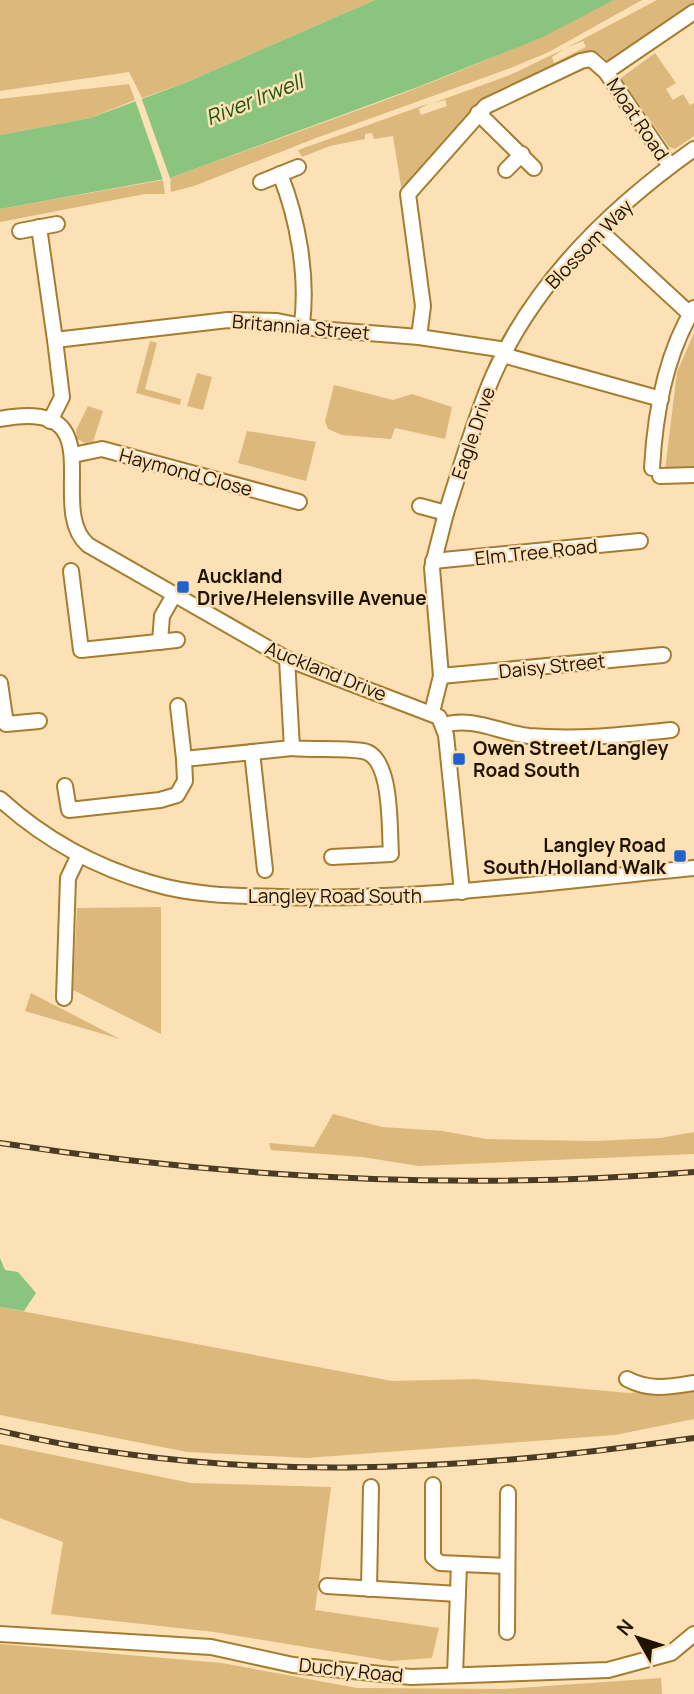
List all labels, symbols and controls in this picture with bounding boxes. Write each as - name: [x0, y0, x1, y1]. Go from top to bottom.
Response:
- water label: River Irwell: [201, 66, 310, 131]
- street label: Moat Road: [601, 73, 675, 165]
- street label: Blossom Way: [540, 194, 638, 294]
- street label: Britannia Street: [231, 308, 371, 346]
- street label: Eagle Drive: [445, 383, 501, 483]
- street label: Haymond Close: [117, 442, 255, 502]
- street label: Elm Tree Road: [473, 533, 599, 571]
- place label: Auckland Drive/Helensville Avenue: [197, 563, 427, 611]
- marker: Auckland Drive/Helensville Avenue: [175, 579, 191, 595]
- street label: Auckland Drive: [261, 635, 391, 707]
- street label: Daisy Street: [497, 647, 607, 685]
- place label: Owen Street/Langley Road South: [473, 735, 669, 783]
- marker: Owen Street/Langley Road South: [451, 751, 467, 767]
- place label: Langley Road South/Holland Walk: [483, 832, 667, 880]
- marker: Langley Road South/Holland Walk: [672, 848, 688, 864]
- street label: Langley Road South: [248, 883, 422, 909]
- north arrow: [603, 1603, 673, 1673]
- text: N: [610, 1614, 639, 1641]
- street label: Duchy Road: [298, 1652, 404, 1688]

